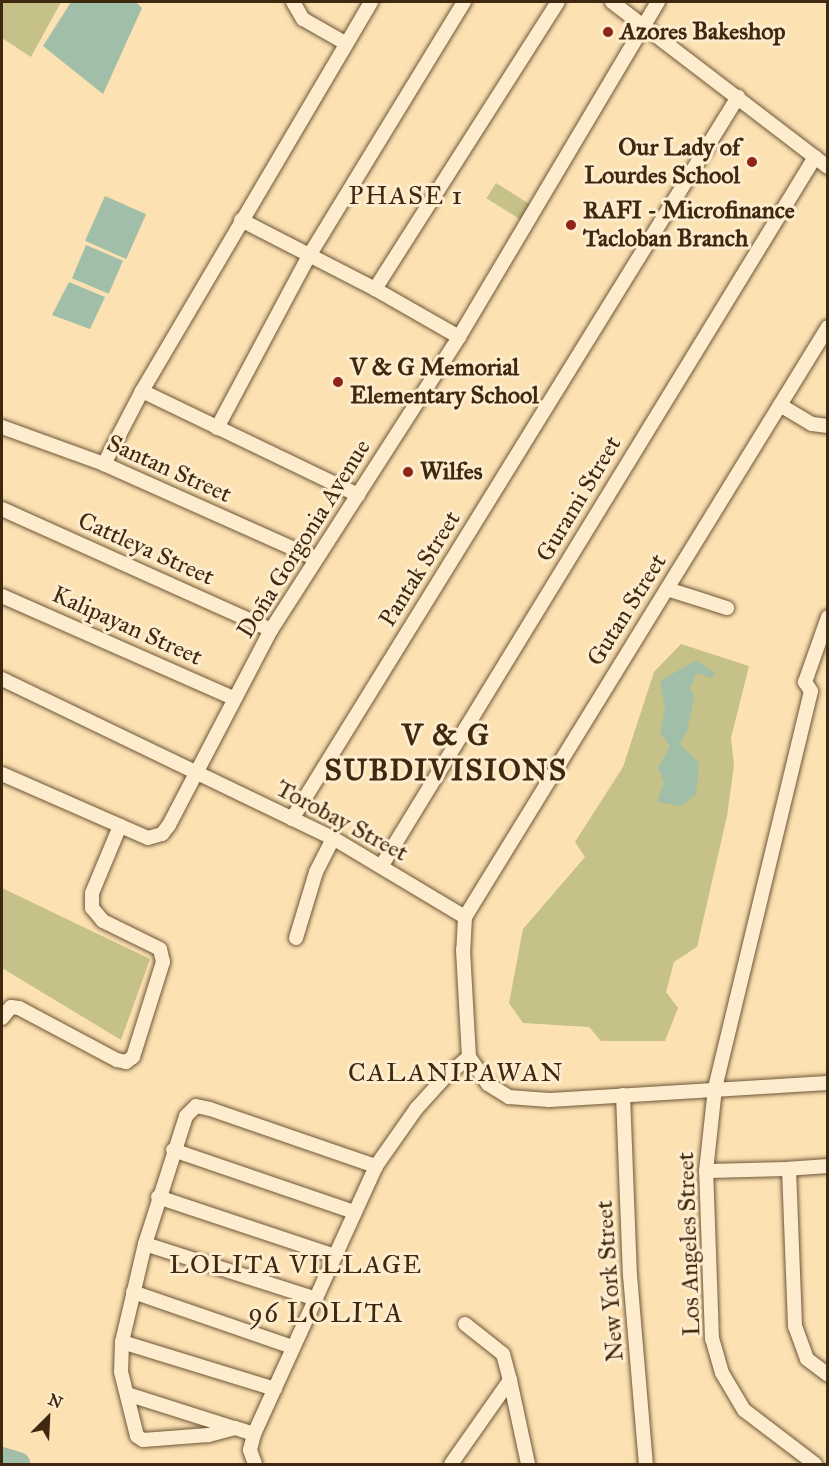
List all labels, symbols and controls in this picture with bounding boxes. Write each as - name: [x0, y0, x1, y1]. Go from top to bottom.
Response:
- place label: Azores Bakeshop: [620, 18, 785, 46]
- marker: Azores Bakeshop: [601, 25, 615, 39]
- place label: Our Lady of Lourdes School: [584, 134, 740, 190]
- marker: Our Lady of Lourdes School: [745, 155, 759, 169]
- district label: PHASE 1: [349, 180, 463, 212]
- place label: RAFI - Microfinance Tacloban Branch: [583, 197, 795, 253]
- marker: RAFI - Microfinance Tacloban Branch: [564, 218, 578, 232]
- place label: V & G Memorial Elementary School: [350, 354, 539, 410]
- marker: V & G Memorial Elementary School: [331, 375, 345, 389]
- street label: Santan Street: [102, 429, 236, 509]
- street label: Gurami Street: [530, 431, 628, 567]
- street label: Doña Gorgonia Avenue: [231, 434, 377, 644]
- place label: Wilfes: [420, 458, 482, 486]
- marker: Wilfes: [401, 465, 415, 479]
- street label: Cattleya Street: [74, 506, 218, 592]
- street label: Pantak Street: [373, 506, 467, 632]
- street label: Gutan Street: [581, 549, 673, 671]
- street label: Kalipayan Street: [48, 580, 206, 672]
- district label: V & G SUBDIVISIONS: [324, 717, 568, 788]
- street label: Torobay Street: [271, 774, 413, 868]
- district label: CALANIPAWAN: [348, 1057, 564, 1089]
- street label: Los Angeles Street: [671, 1151, 707, 1337]
- street label: New York Street: [590, 1200, 630, 1362]
- district label: LOLITA VILLAGE: [169, 1249, 423, 1281]
- district label: 96 LOLITA: [248, 1297, 404, 1329]
- north arrow: [18, 1388, 78, 1448]
- text: N: [45, 1390, 66, 1413]

